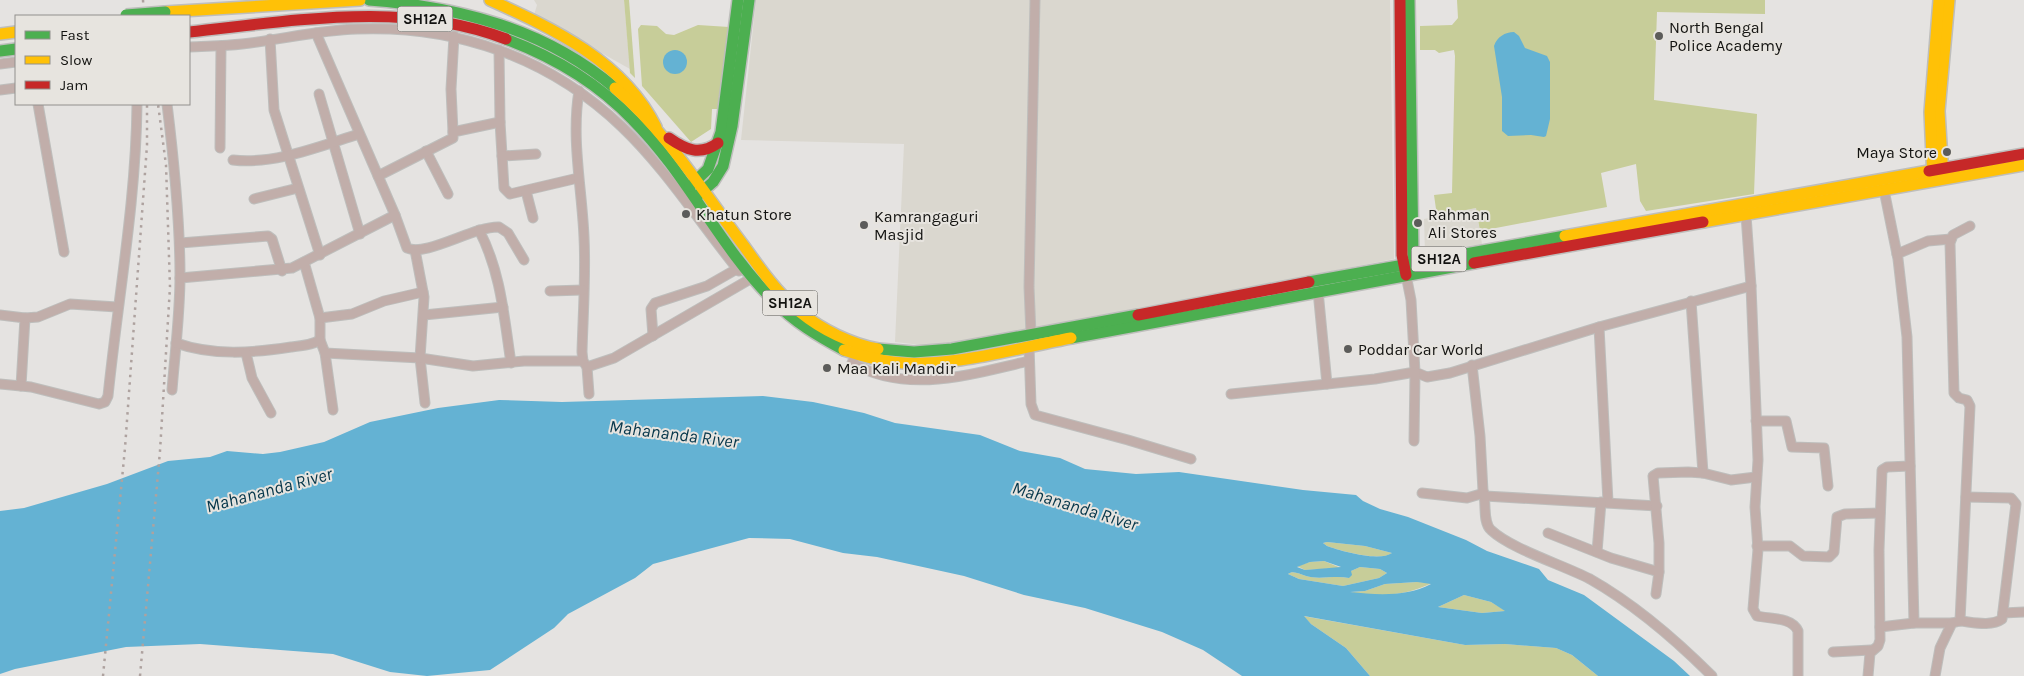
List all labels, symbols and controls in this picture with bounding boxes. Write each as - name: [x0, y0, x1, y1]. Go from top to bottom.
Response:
- road number: SH12A: [398, 6, 452, 32]
- legend: [15, 15, 190, 105]
- place label: North Bengal Police Academy: [1669, 18, 1783, 55]
- text: Fast: [60, 26, 90, 44]
- marker: North Bengal Police Academy: [1653, 30, 1665, 42]
- text: Slow: [60, 51, 92, 69]
- text: Jam: [60, 76, 88, 94]
- place label: Maya Store: [1856, 143, 1937, 162]
- marker: Maya Store: [1941, 146, 1953, 158]
- place label: Khatun Store: [696, 205, 792, 224]
- place label: Rahman Ali Stores: [1428, 205, 1497, 242]
- place label: Kamrangaguri Masjid: [874, 207, 979, 244]
- marker: Khatun Store: [680, 208, 692, 220]
- marker: Rahman Ali Stores: [1412, 217, 1424, 229]
- marker: Kamrangaguri Masjid: [858, 219, 870, 231]
- road number: SH12A: [1412, 246, 1466, 272]
- road number: SH12A: [762, 290, 818, 316]
- place label: Poddar Car World: [1358, 340, 1483, 359]
- marker: Poddar Car World: [1342, 343, 1354, 355]
- place label: Maa Kali Mandir: [837, 359, 956, 378]
- marker: Maa Kali Mandir: [821, 362, 833, 374]
- water label: Mahananda River: [608, 415, 741, 453]
- water label: Mahananda River: [203, 462, 336, 517]
- water label: Mahananda River: [1009, 476, 1141, 536]

